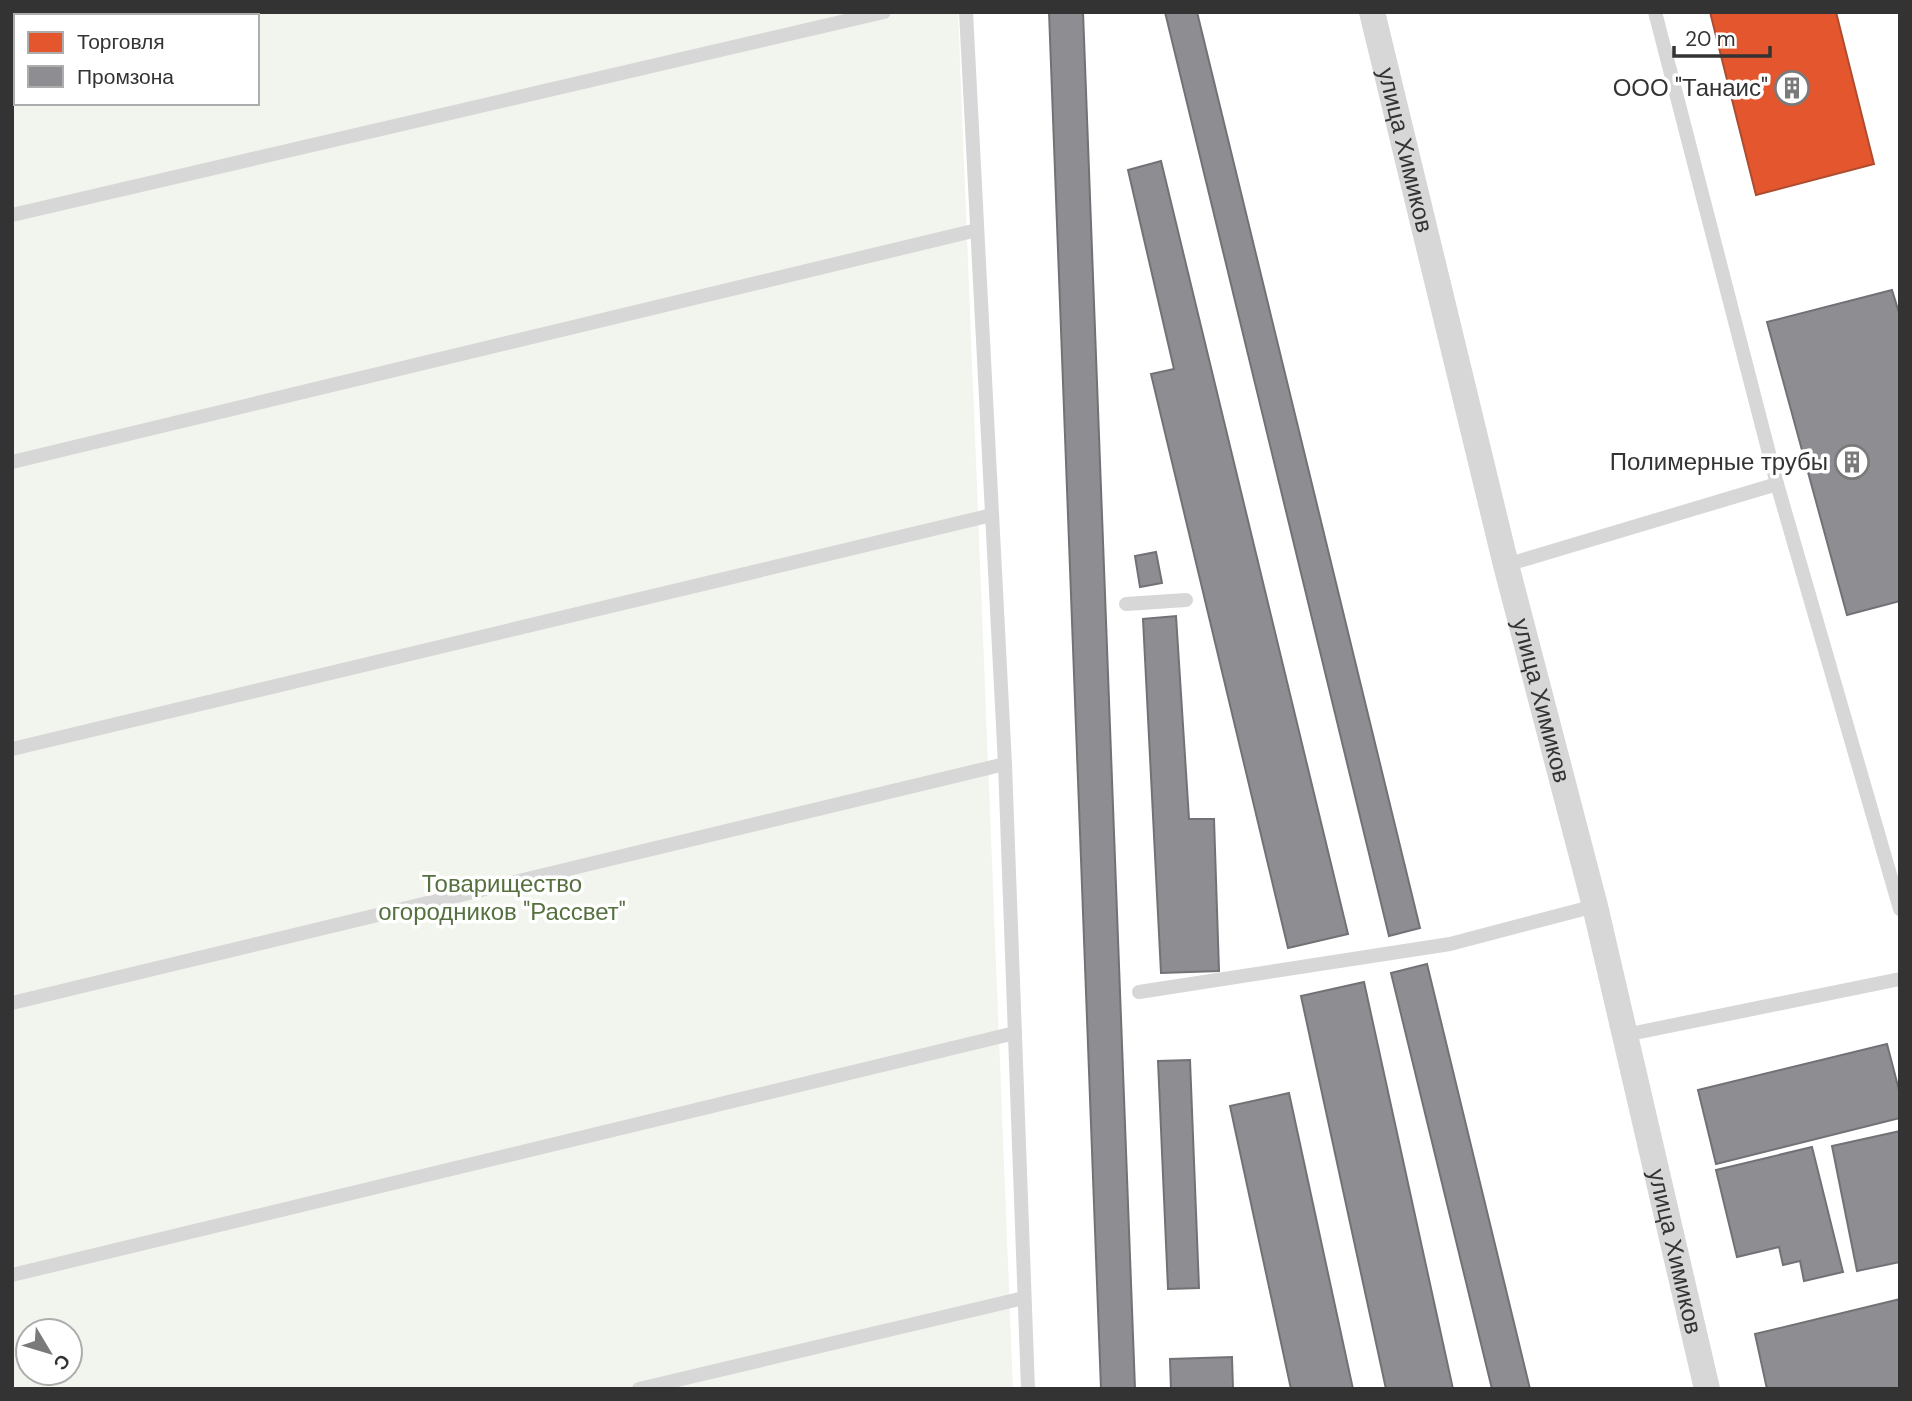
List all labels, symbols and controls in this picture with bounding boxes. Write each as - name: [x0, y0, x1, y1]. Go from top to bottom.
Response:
- legend: [14, 14, 259, 105]
- scale bar: [1674, 14, 1770, 58]
- text: 20 m: [1685, 25, 1736, 53]
- text: Торговля: [77, 28, 165, 56]
- text: Промзона: [77, 63, 174, 91]
- street label: улица Химиков: [1371, 64, 1441, 235]
- building icon: ООО "Танаис": [1773, 69, 1811, 107]
- place label: ООО "Танаис": [1613, 72, 1768, 103]
- building icon: Полимерные трубы: [1833, 443, 1871, 481]
- place label: Полимерные трубы: [1610, 446, 1828, 477]
- street label: улица Химиков: [1506, 615, 1578, 786]
- park label: Товарищество огородников "Рассвет": [378, 868, 626, 927]
- street label: улица Химиков: [1641, 1166, 1710, 1337]
- north arrow: [14, 1317, 84, 1387]
- text: С: [48, 1349, 76, 1375]

